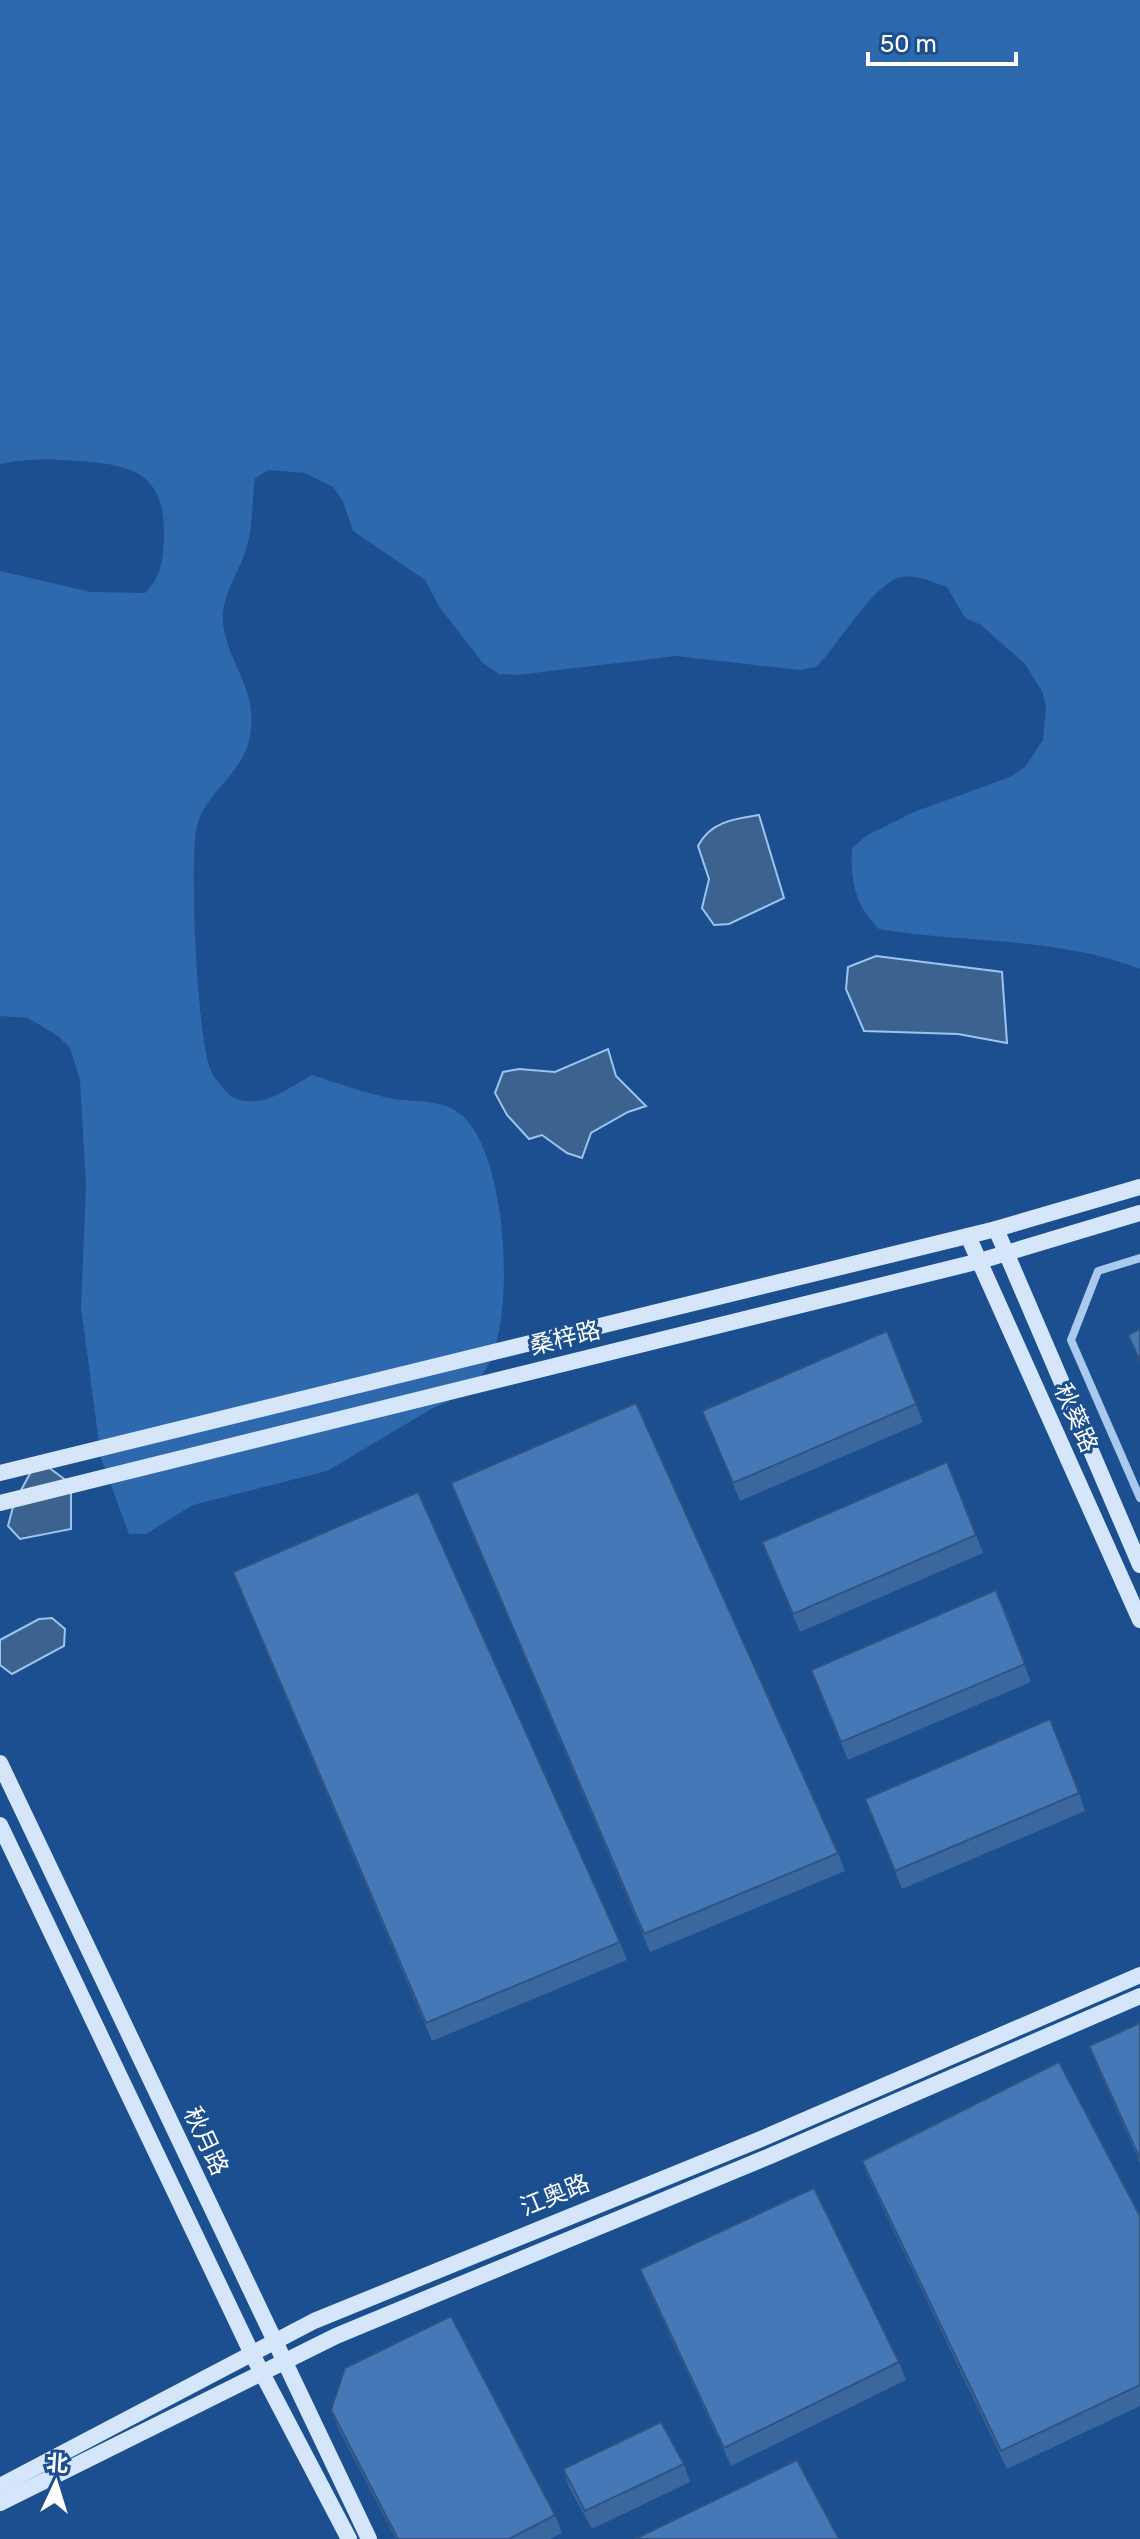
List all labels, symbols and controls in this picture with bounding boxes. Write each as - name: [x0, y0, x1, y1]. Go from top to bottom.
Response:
- scale bar: [868, 16, 1016, 66]
- text: 50 m: [880, 30, 937, 58]
- street label: 桑梓路: [527, 1316, 603, 1360]
- street label: 秋葵路: [1049, 1379, 1103, 1457]
- street label: 秋月路: [178, 2102, 234, 2180]
- street label: 江奥路: [516, 2169, 594, 2221]
- north arrow: [16, 2443, 96, 2523]
- text: 北: [45, 2449, 69, 2478]

